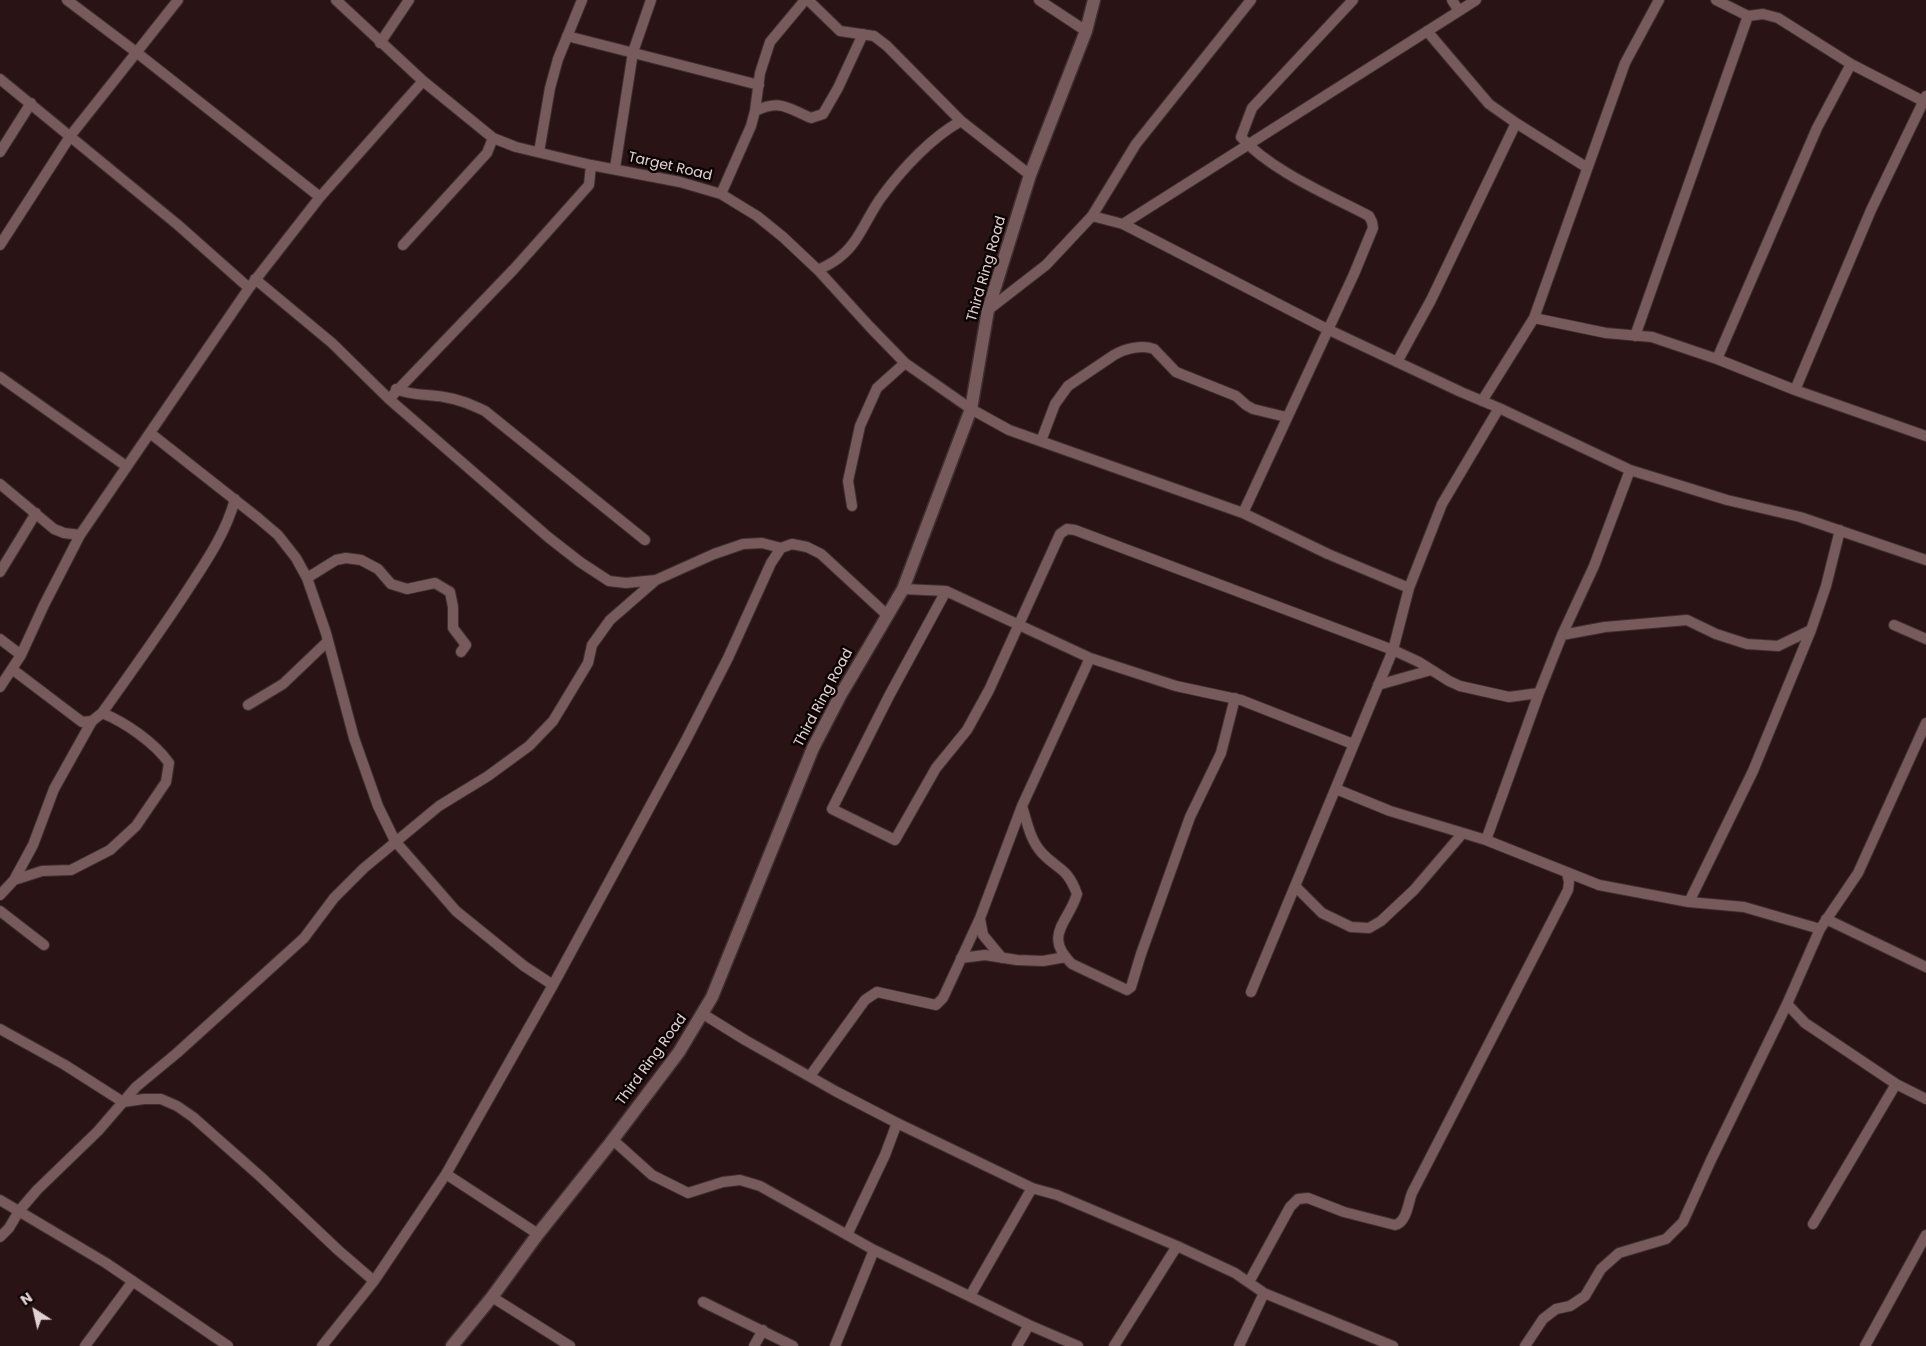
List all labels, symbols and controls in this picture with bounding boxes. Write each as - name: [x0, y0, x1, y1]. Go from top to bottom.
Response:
- street label: Target Road: [626, 149, 714, 185]
- street label: Third Ring Road: [964, 214, 1010, 324]
- street label: Third Ring Road: [791, 646, 857, 750]
- street label: Third Ring Road: [613, 1011, 691, 1109]
- north arrow: [10, 1286, 60, 1336]
- text: N: [16, 1288, 36, 1310]

